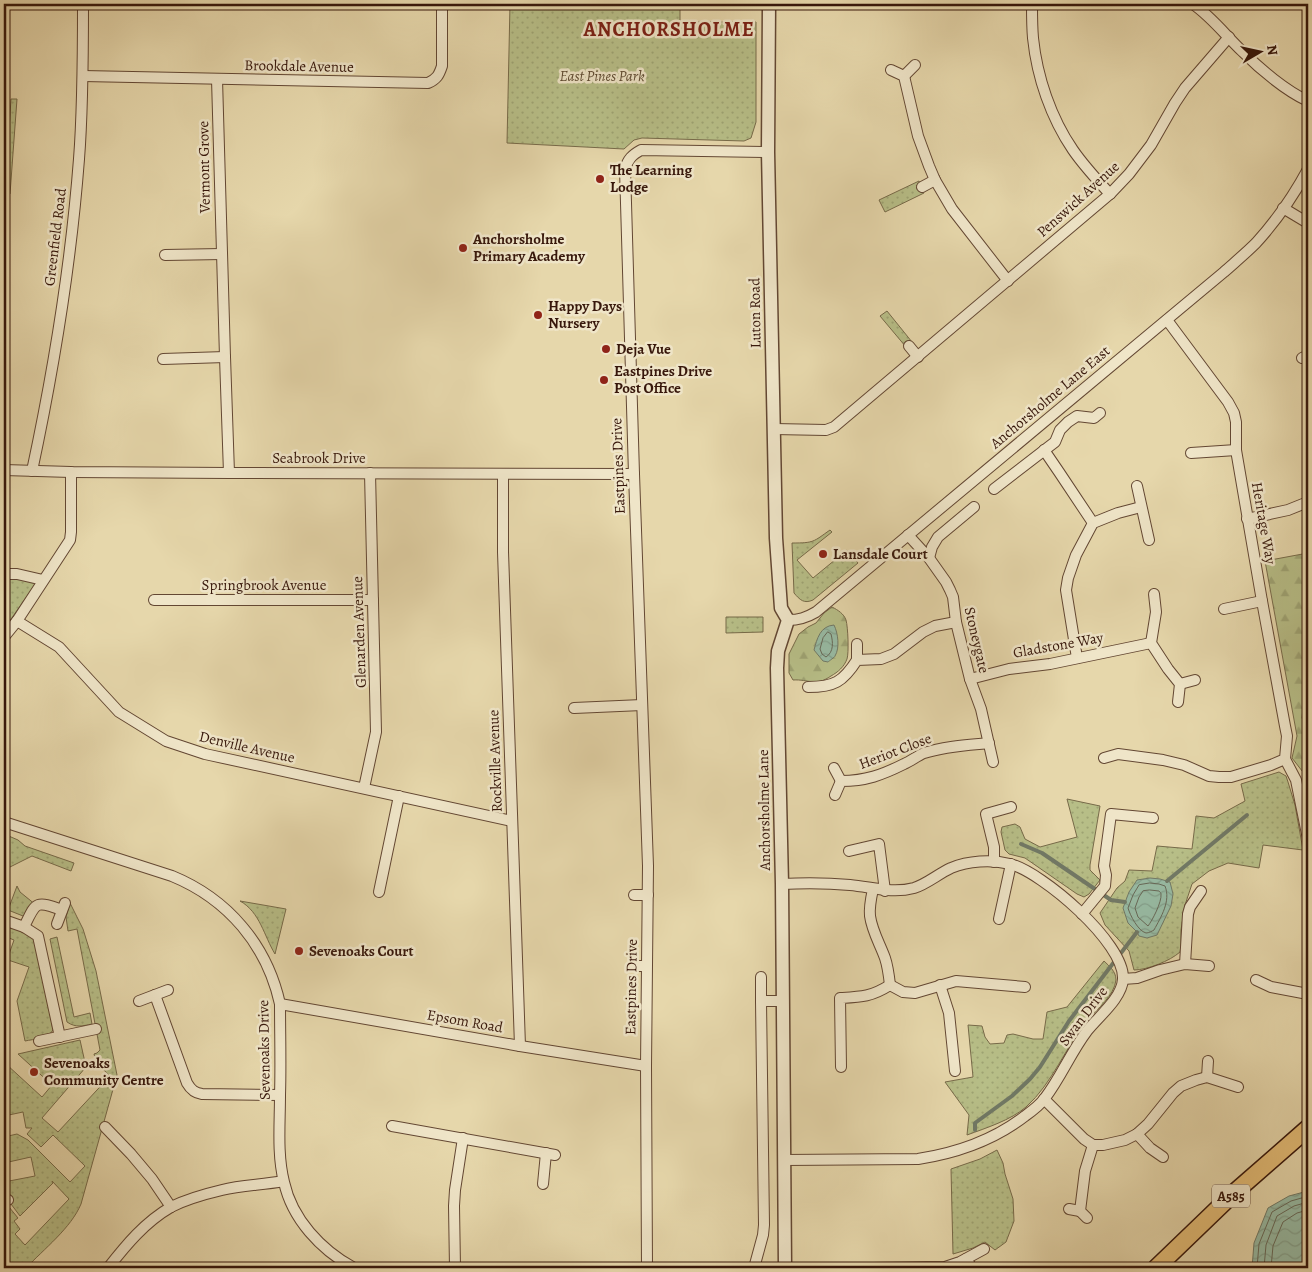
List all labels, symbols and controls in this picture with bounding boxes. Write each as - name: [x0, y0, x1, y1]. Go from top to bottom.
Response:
- district label: ANCHORSHOLME: [582, 16, 755, 43]
- north arrow: [1234, 28, 1284, 78]
- text: N: [1262, 44, 1283, 57]
- street label: Brookdale Avenue: [244, 55, 354, 77]
- park label: East Pines Park: [559, 66, 645, 86]
- street label: Vermont Grove: [193, 120, 215, 214]
- street label: Penswick Avenue: [1032, 156, 1124, 242]
- place label: The Learning Lodge: [610, 160, 692, 197]
- marker: The Learning Lodge: [594, 173, 606, 185]
- street label: Greenfield Road: [39, 186, 71, 287]
- place label: Anchorsholme Primary Academy: [472, 229, 586, 266]
- marker: Anchorsholme Primary Academy: [457, 242, 469, 254]
- street label: Luton Road: [744, 277, 766, 348]
- place label: Happy Days Nursery: [548, 296, 622, 333]
- marker: Happy Days Nursery: [532, 309, 544, 321]
- place label: Deja Vue: [616, 339, 671, 359]
- street label: Anchorsholme Lane East: [985, 341, 1114, 454]
- marker: Deja Vue: [600, 343, 612, 355]
- place label: Eastpines Drive Post Office: [614, 361, 712, 398]
- marker: Eastpines Drive Post Office: [598, 374, 610, 386]
- street label: Eastpines Drive: [606, 417, 630, 514]
- street label: Seabrook Drive: [272, 448, 366, 468]
- street label: Heritage Way: [1247, 480, 1281, 566]
- place label: Lansdale Court: [833, 544, 928, 564]
- marker: Lansdale Court: [817, 548, 829, 560]
- street label: Springbrook Avenue: [202, 575, 327, 595]
- street label: Glenarden Avenue: [347, 576, 371, 688]
- street label: Stoneygate: [960, 605, 994, 675]
- street label: Gladstone Way: [1011, 627, 1105, 663]
- street label: Rockville Avenue: [483, 709, 507, 813]
- street label: Denville Avenue: [197, 726, 297, 768]
- street label: Heriot Close: [856, 728, 934, 774]
- street label: Anchorsholme Lane: [753, 749, 775, 872]
- street label: Eastpines Drive: [620, 938, 642, 1035]
- place label: Sevenoaks Court: [309, 941, 414, 961]
- marker: Sevenoaks Court: [293, 945, 305, 957]
- street label: Swan Drive: [1054, 982, 1112, 1050]
- street label: Sevenoaks Drive: [253, 999, 275, 1100]
- street label: Epsom Road: [425, 1004, 506, 1038]
- place label: Sevenoaks Community Centre: [44, 1053, 164, 1090]
- marker: Sevenoaks Community Centre: [28, 1066, 40, 1078]
- road number: A585: [1212, 1184, 1250, 1208]

